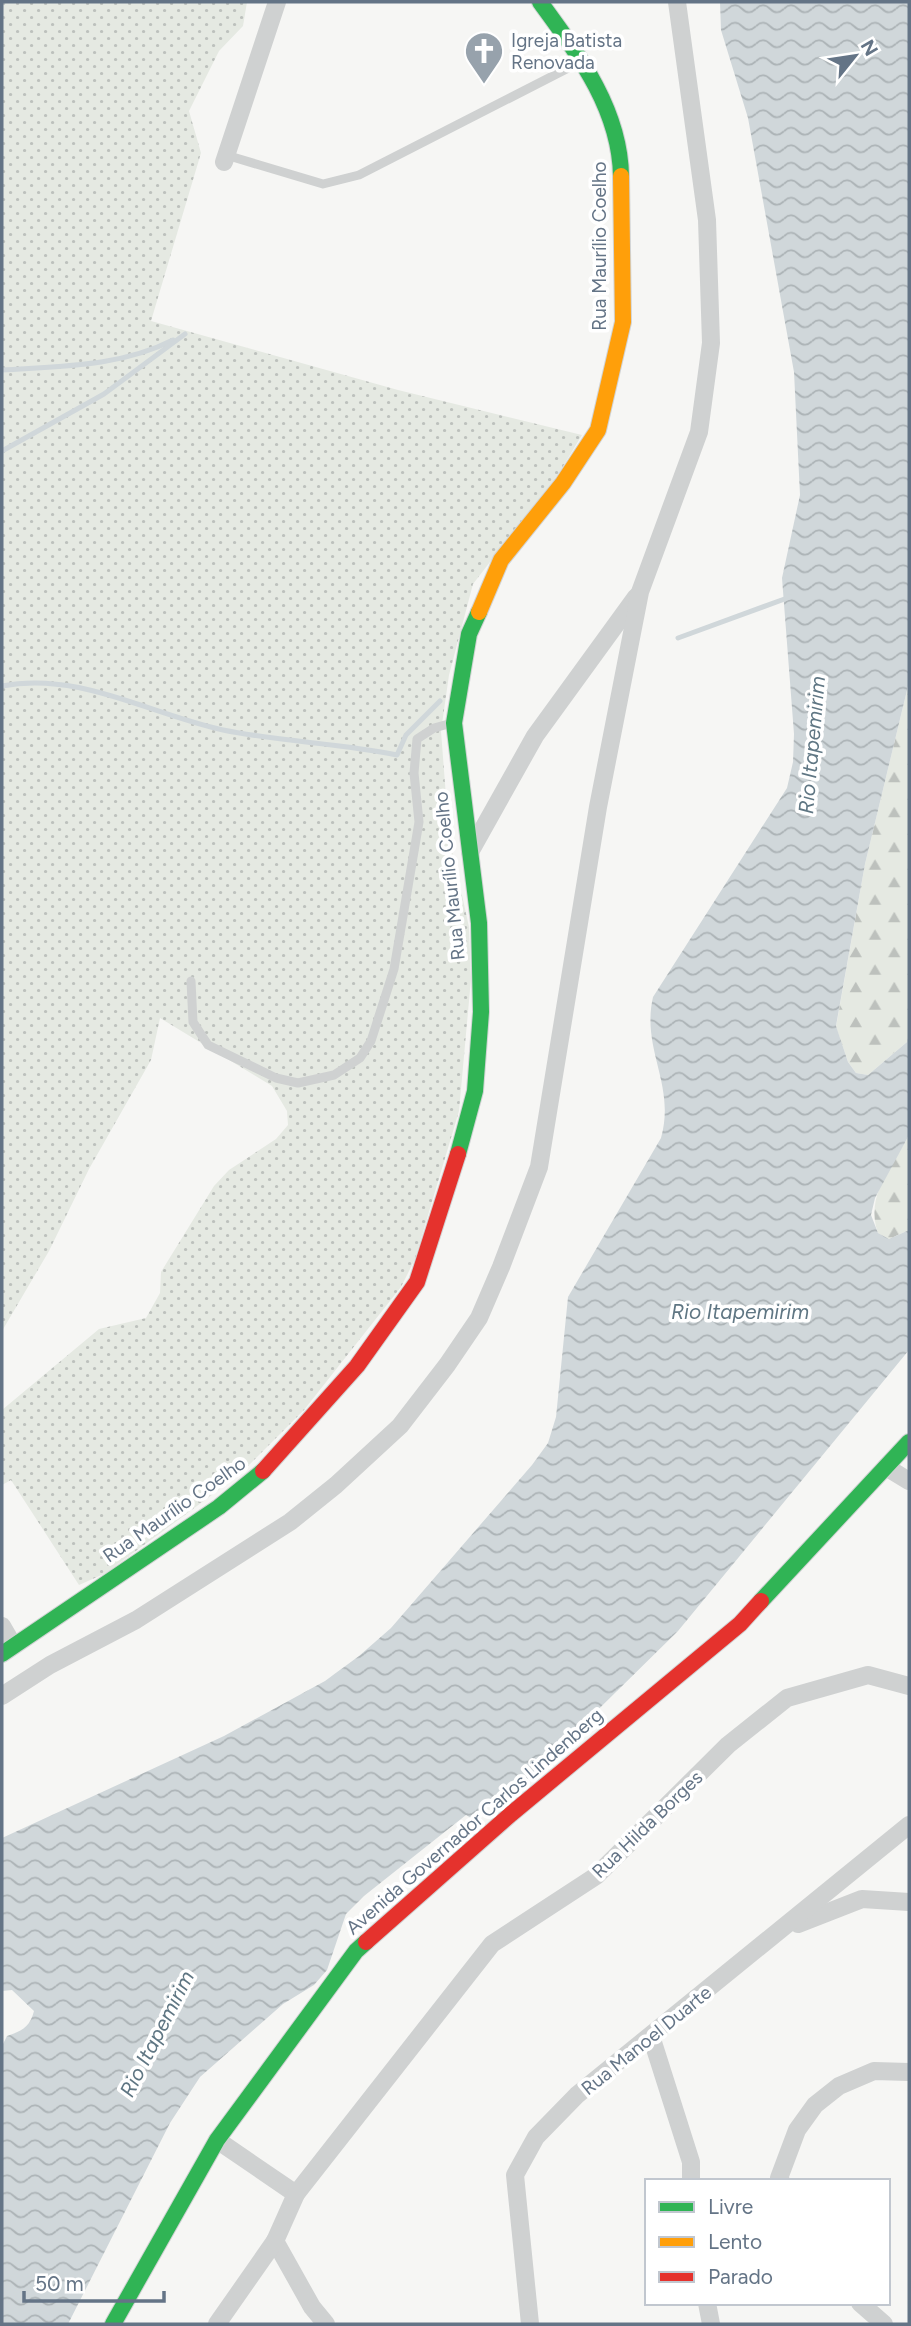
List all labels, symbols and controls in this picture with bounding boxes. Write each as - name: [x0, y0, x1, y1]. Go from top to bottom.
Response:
- north arrow: [820, 21, 890, 91]
- place label: Igreja Batista Renovada: [511, 29, 622, 74]
- church icon: Igreja Batista Renovada: [463, 30, 505, 85]
- text: N: [856, 36, 883, 60]
- street label: Rua Maurílio Coelho: [588, 161, 611, 331]
- water label: Rio Itapemirim: [793, 675, 830, 815]
- street label: Rua Maurílio Coelho: [429, 791, 470, 961]
- water label: Rio Itapemirim: [671, 1299, 809, 1324]
- street label: Rua Maurílio Coelho: [98, 1451, 250, 1567]
- street label: Avenida Governador Carlos Lindenberg: [341, 1703, 608, 1939]
- street label: Rua Hilda Borges: [587, 1766, 707, 1883]
- water label: Rio Itapemirim: [114, 1966, 199, 2101]
- street label: Rua Manoel Duarte: [577, 1981, 716, 2100]
- legend: [645, 2179, 890, 2305]
- text: Livre: [708, 2194, 753, 2219]
- text: Lento: [708, 2229, 762, 2254]
- scale bar: [24, 2260, 164, 2304]
- text: Parado: [708, 2264, 773, 2289]
- text: 50 m: [35, 2271, 84, 2296]

